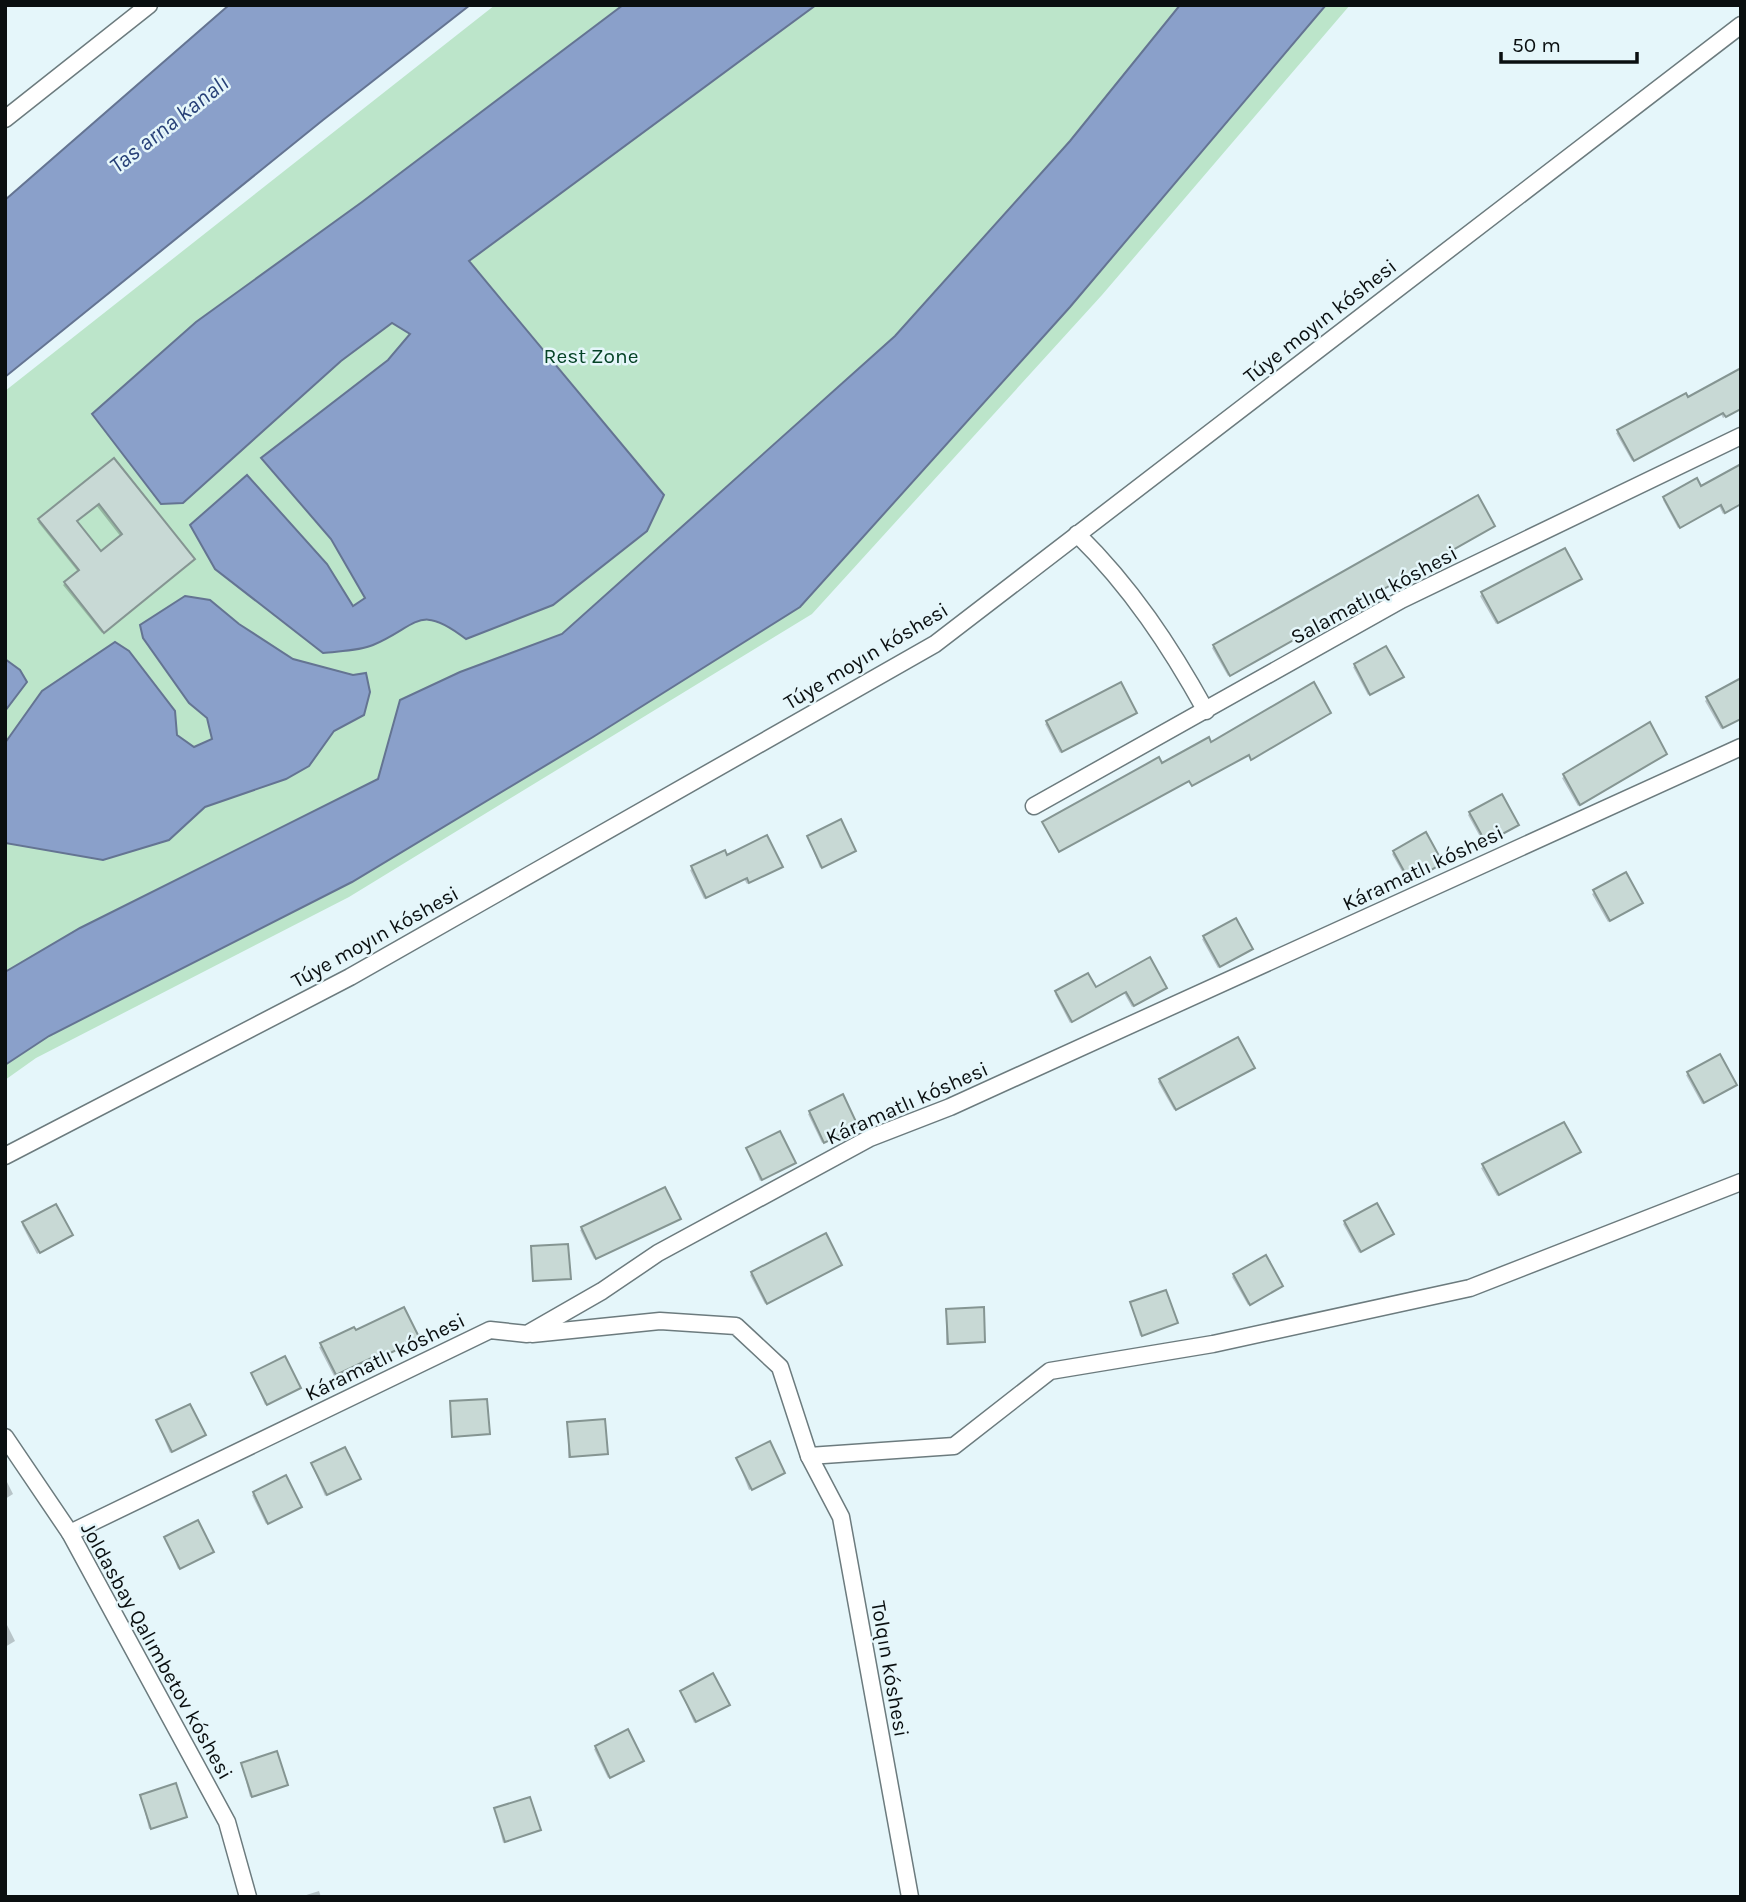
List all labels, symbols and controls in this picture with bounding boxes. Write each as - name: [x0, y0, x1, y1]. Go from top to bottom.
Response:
- scale bar: [1501, 21, 1638, 65]
- text: 50 m: [1512, 33, 1561, 57]
- water label: Tas arna kanalı: [104, 69, 234, 179]
- street label: Túye moyın kóshesi: [1239, 254, 1401, 388]
- park label: Rest Zone: [544, 344, 638, 368]
- street label: Salamatlıq kóshesi: [1287, 541, 1461, 649]
- street label: Túye moyın kóshesi: [780, 597, 952, 715]
- street label: Káramatlı kóshesi: [1339, 820, 1507, 916]
- street label: Túye moyın kóshesi: [287, 881, 463, 993]
- street label: Káramatlı kóshesi: [822, 1056, 992, 1150]
- street label: Káramatlı kóshesi: [301, 1308, 469, 1406]
- street label: Joldasbay Qalımbetov kóshesi: [76, 1518, 238, 1784]
- street label: Tolqın kóshesi: [866, 1599, 914, 1739]

